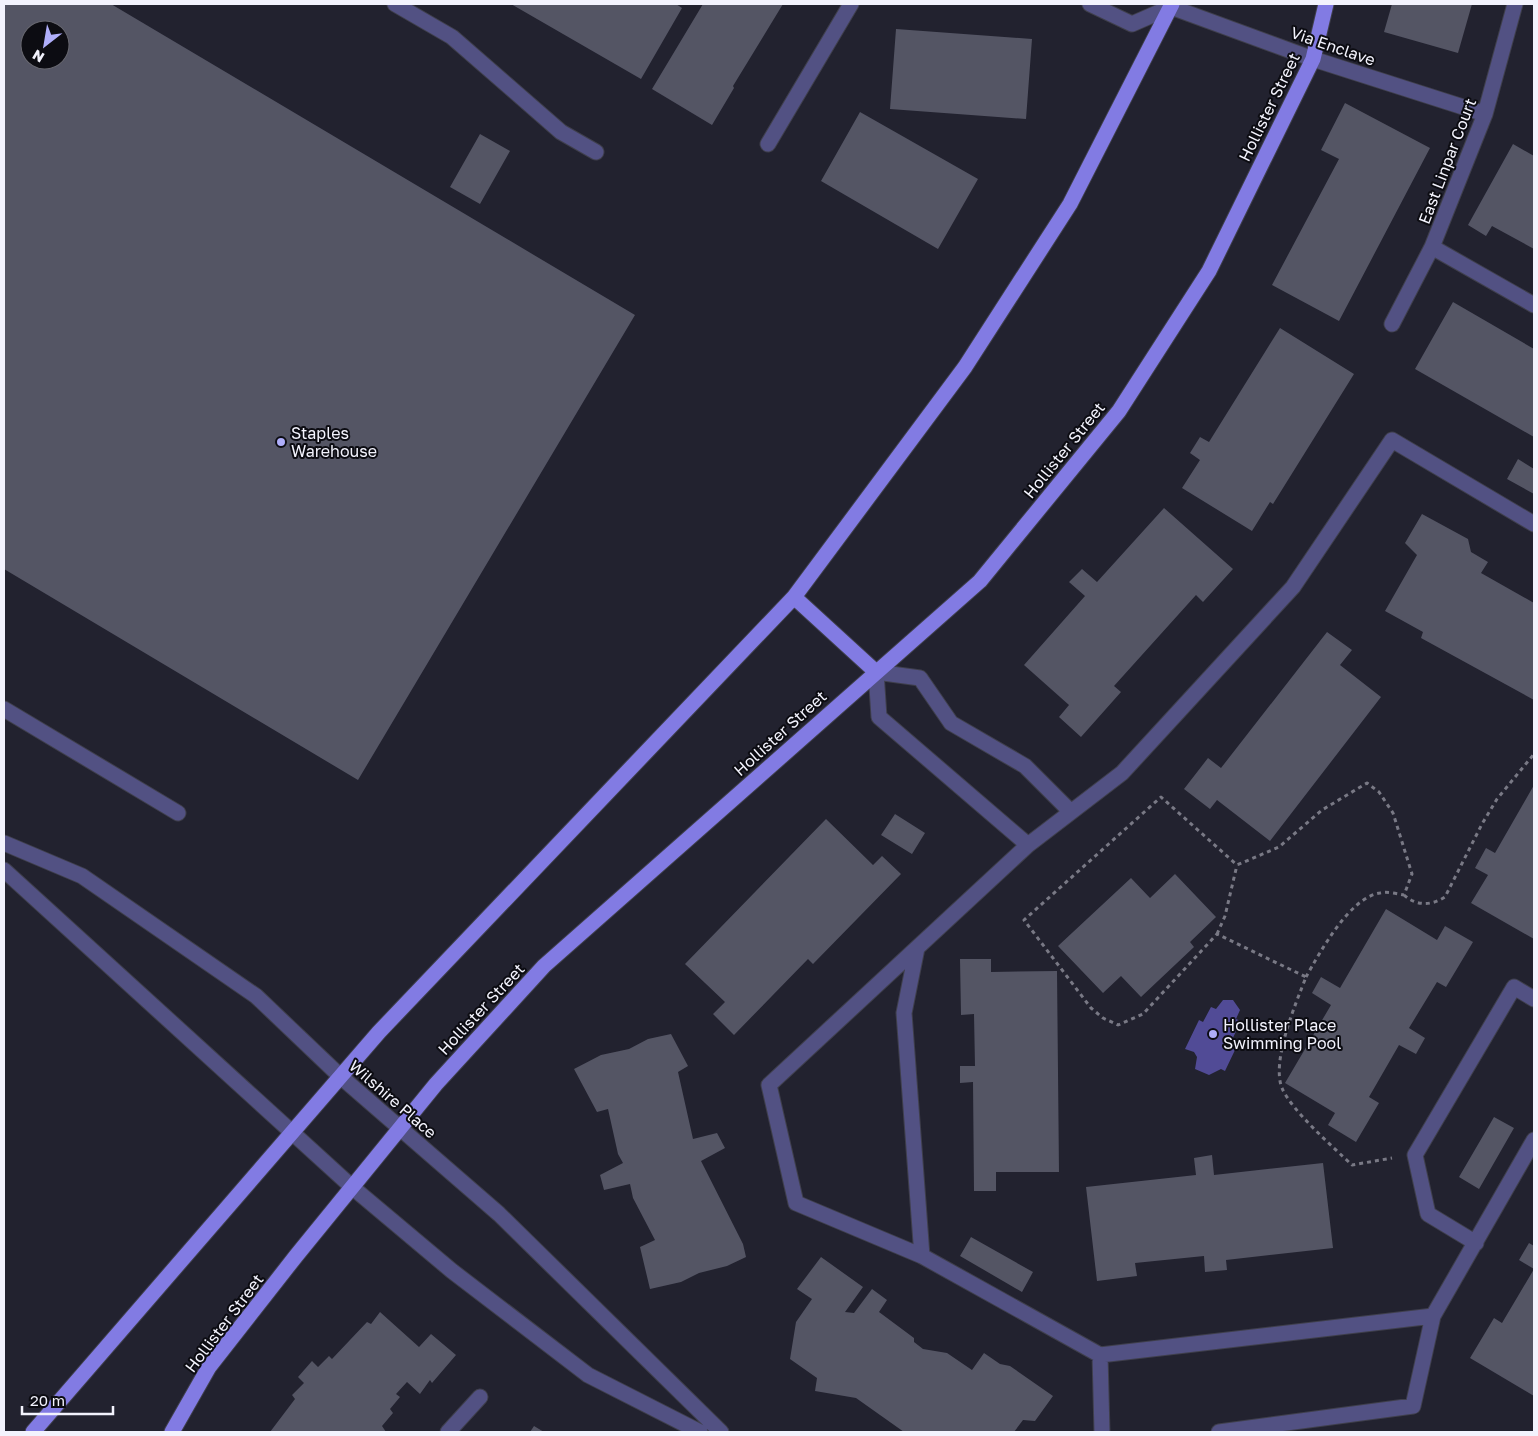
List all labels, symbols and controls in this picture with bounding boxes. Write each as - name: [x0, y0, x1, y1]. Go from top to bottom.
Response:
- north arrow: [20, 20, 70, 70]
- street label: Via Enclave: [1288, 22, 1378, 70]
- text: N: [29, 47, 47, 67]
- street label: Hollister Street: [1234, 50, 1304, 164]
- street label: East Linpar Court: [1414, 95, 1480, 227]
- street label: Hollister Street: [1019, 398, 1109, 502]
- place label: Staples Warehouse: [291, 423, 377, 461]
- marker: Staples Warehouse: [275, 436, 287, 448]
- street label: Hollister Street: [729, 686, 831, 780]
- street label: Hollister Street: [433, 959, 529, 1059]
- place label: Hollister Place Swimming Pool: [1223, 1015, 1341, 1053]
- marker: Hollister Place Swimming Pool: [1207, 1028, 1219, 1040]
- street label: Wilshire Place: [345, 1056, 441, 1142]
- street label: Hollister Street: [180, 1270, 268, 1376]
- scale bar: [22, 1384, 114, 1416]
- text: 20 m: [30, 1391, 65, 1409]

